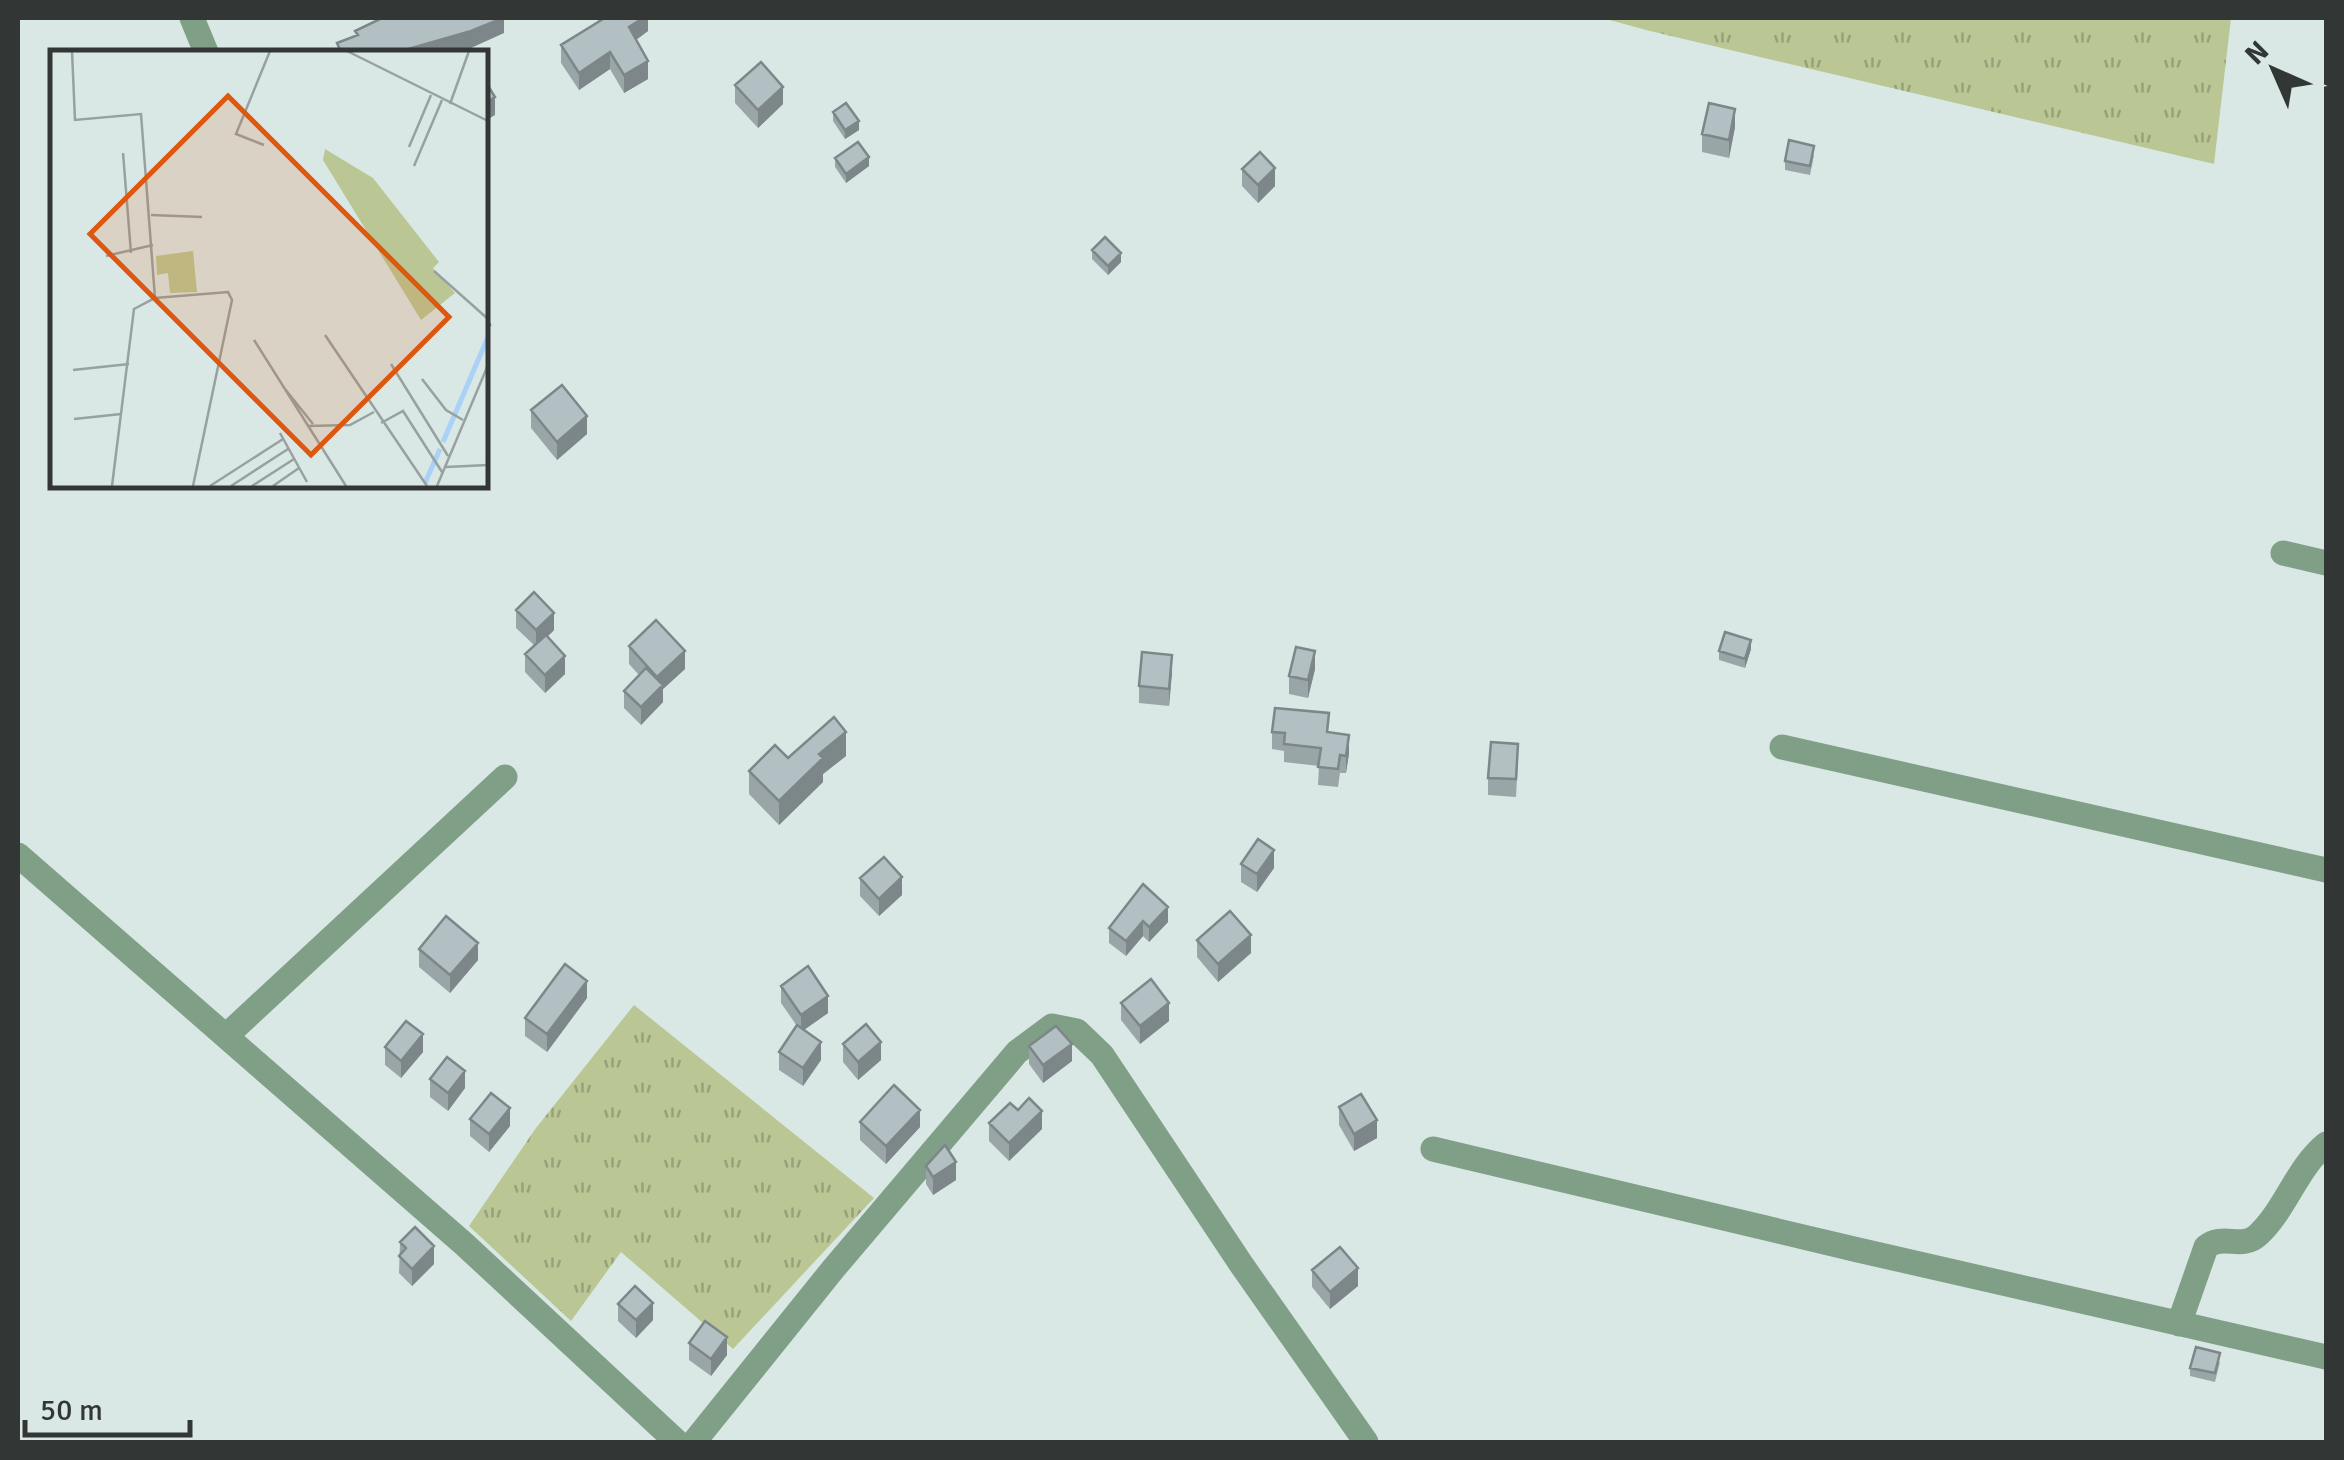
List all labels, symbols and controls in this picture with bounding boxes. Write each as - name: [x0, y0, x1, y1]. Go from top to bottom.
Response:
- north arrow: [2224, 20, 2324, 120]
- text: N: [2238, 34, 2276, 72]
- inset map: [50, 50, 488, 488]
- scale bar: [25, 1375, 190, 1437]
- text: 50 m: [40, 1392, 103, 1429]

